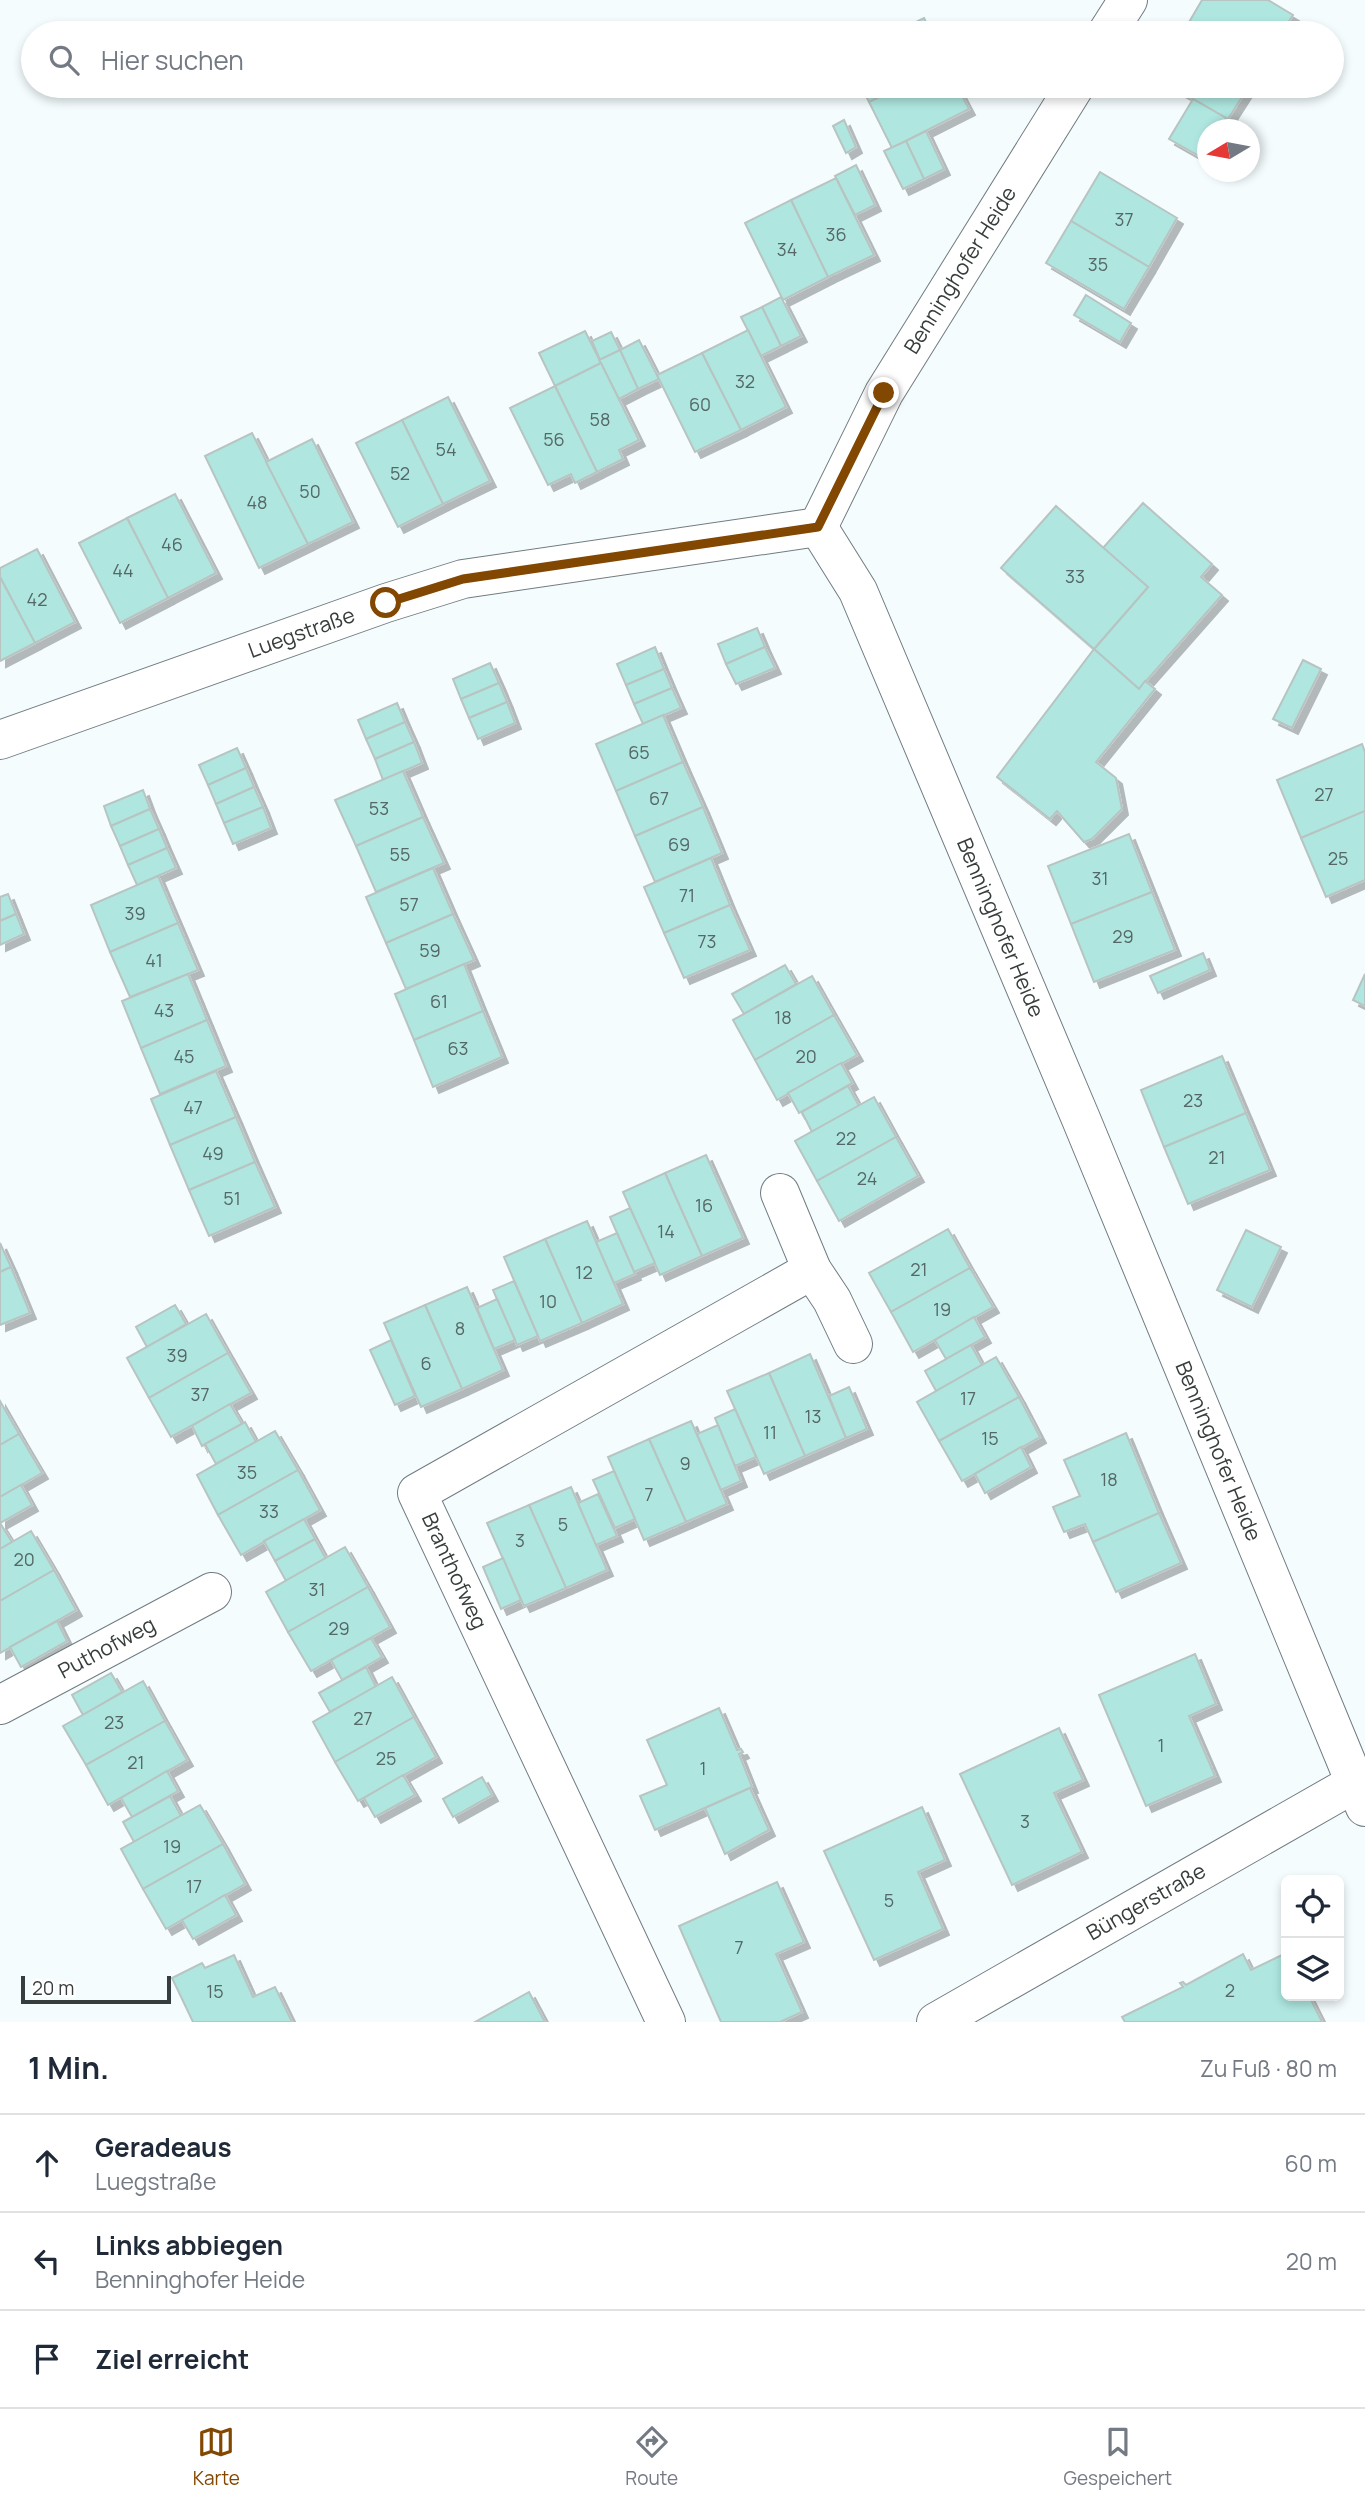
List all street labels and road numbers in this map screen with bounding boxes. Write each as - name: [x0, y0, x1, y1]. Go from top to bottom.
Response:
- street label: Benninghofer Heide: [897, 181, 1022, 359]
- street label: Luegstraße: [244, 600, 358, 664]
- street label: Benninghofer Heide: [951, 833, 1051, 1021]
- street label: Benninghofer Heide: [1169, 1357, 1269, 1545]
- street label: Branthofweg: [416, 1508, 494, 1633]
- street label: Puthofweg: [53, 1610, 160, 1685]
- street label: Büngerstraße: [1081, 1856, 1210, 1946]

